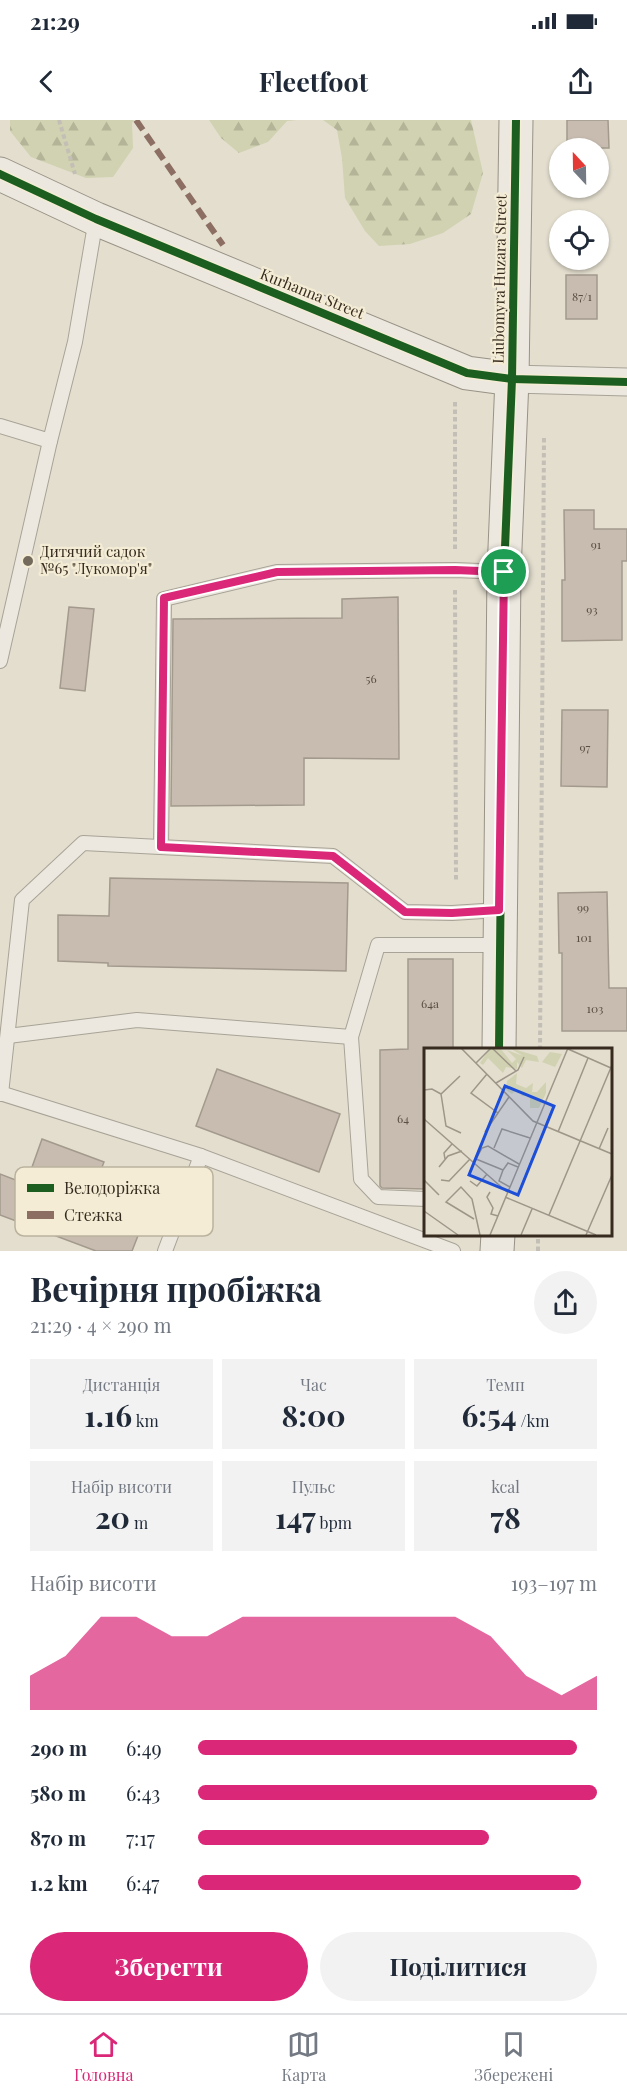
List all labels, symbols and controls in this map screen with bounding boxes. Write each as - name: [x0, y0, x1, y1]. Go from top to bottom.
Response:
- text: 21:29: [30, 6, 80, 36]
- text: Fleetfoot: [259, 63, 368, 99]
- icon: back: [30, 65, 63, 98]
- icon: share: [564, 65, 597, 98]
- north arrow: [549, 138, 609, 198]
- map controls: [549, 138, 609, 270]
- street label: Liubomyra Huzara Street: [488, 193, 510, 364]
- button: locate: [549, 210, 609, 270]
- street label: Kurhanna Street: [257, 263, 368, 323]
- house number: 87/1: [572, 288, 592, 304]
- house number: 91: [591, 536, 602, 552]
- place label: Дитячий садок №65 "Лукомор'я": [40, 541, 152, 578]
- pin: [478, 546, 529, 597]
- marker: Дитячий садок №65 "Лукомор'я": [21, 554, 35, 568]
- icon: arrive: [487, 555, 520, 588]
- house number: 93: [586, 601, 598, 617]
- house number: 56: [365, 670, 377, 686]
- house number: 97: [580, 739, 591, 755]
- house number: 99: [577, 899, 589, 915]
- house number: 101: [576, 929, 593, 945]
- house number: 64а: [421, 995, 439, 1011]
- house number: 103: [586, 1000, 604, 1016]
- inset map: [424, 1048, 612, 1236]
- house number: 64: [397, 1110, 409, 1126]
- legend: [15, 1167, 213, 1236]
- text: Велодоріжка: [64, 1177, 160, 1198]
- text: Стежка: [64, 1204, 122, 1225]
- text: Вечірня пробіжка: [30, 1266, 322, 1310]
- button: share: [534, 1271, 597, 1334]
- text: 21:29 · 4 × 290 m: [30, 1311, 171, 1338]
- text: Дистанція: [83, 1374, 160, 1395]
- text: Час: [300, 1374, 327, 1395]
- text: Темп: [486, 1374, 525, 1395]
- text: 1.16: [84, 1395, 132, 1435]
- text: 8:00: [281, 1395, 346, 1435]
- text: 6:54: [461, 1395, 517, 1435]
- text: km: [132, 1410, 159, 1431]
- text: /km: [517, 1410, 550, 1431]
- text: Набір висоти: [71, 1476, 172, 1497]
- text: Пульс: [292, 1476, 335, 1497]
- text: kcal: [491, 1476, 520, 1497]
- text: 20: [95, 1497, 130, 1537]
- text: 147: [275, 1497, 316, 1537]
- text: 78: [490, 1497, 521, 1537]
- text: m: [130, 1512, 148, 1533]
- text: bpm: [316, 1512, 352, 1533]
- text: Набір висоти: [30, 1569, 156, 1596]
- text: 193–197 m: [511, 1569, 597, 1596]
- text: 290 m: [30, 1734, 87, 1761]
- text: 6:49: [126, 1734, 162, 1761]
- text: 580 m: [30, 1779, 86, 1806]
- text: 6:43: [126, 1779, 160, 1806]
- text: 870 m: [30, 1824, 86, 1851]
- text: 7:17: [126, 1824, 155, 1851]
- text: 1.2 km: [30, 1869, 88, 1896]
- text: 6:47: [126, 1869, 159, 1896]
- button: Зберегти: [30, 1932, 308, 2001]
- button: Поділитися: [320, 1932, 597, 2001]
- tab: Головна: [74, 2028, 134, 2085]
- tab: Карта: [281, 2028, 326, 2085]
- tab: Збережені: [474, 2028, 553, 2085]

